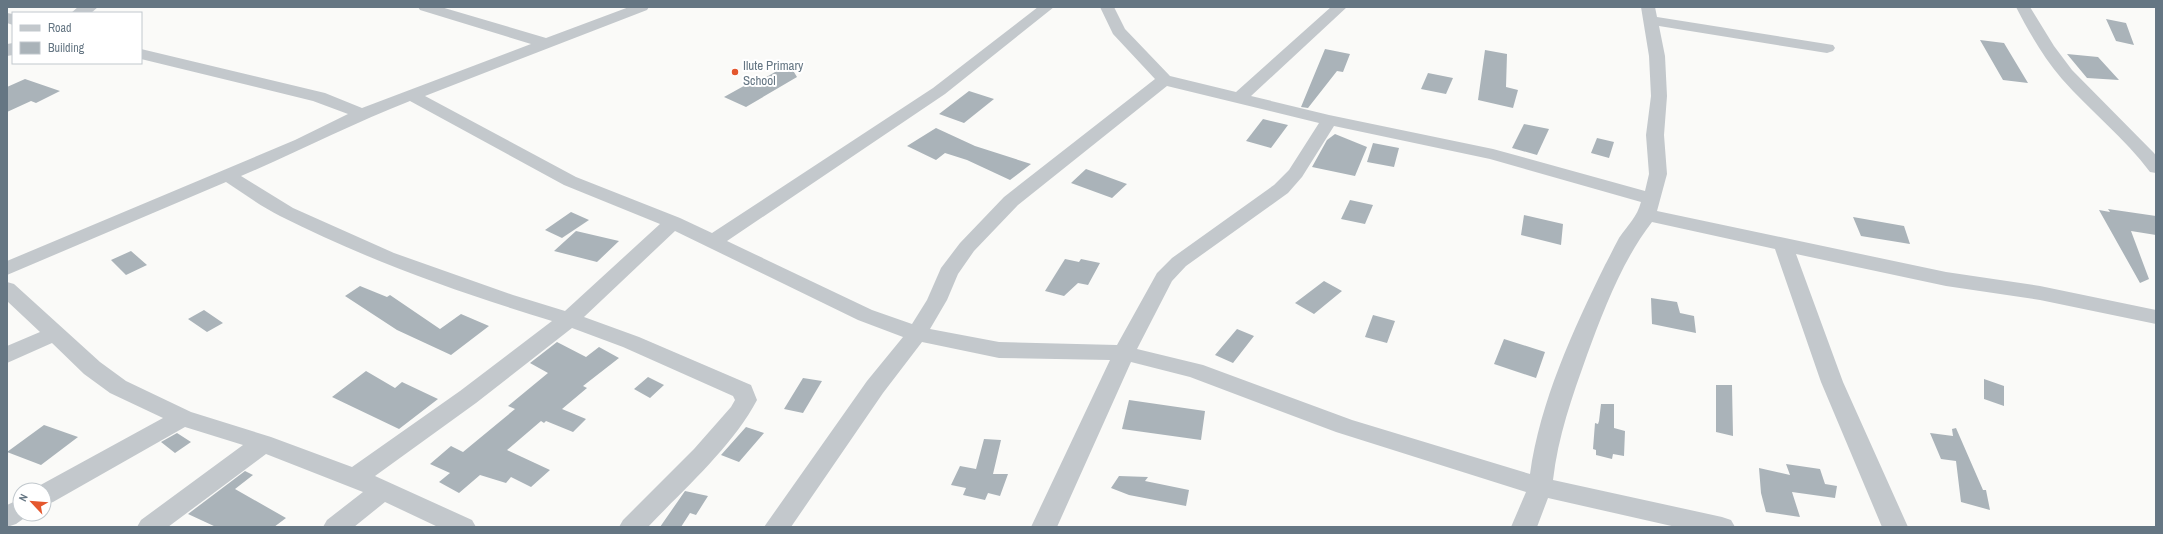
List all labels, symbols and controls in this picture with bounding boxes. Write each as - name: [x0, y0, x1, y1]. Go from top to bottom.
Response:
- legend: [12, 12, 142, 64]
- text: Road: [48, 20, 72, 36]
- text: Building: [48, 40, 85, 56]
- place label: Ilute Primary School: [743, 57, 804, 89]
- marker: Ilute Primary School: [730, 67, 740, 77]
- north arrow: [12, 482, 52, 522]
- text: N: [15, 492, 31, 504]

